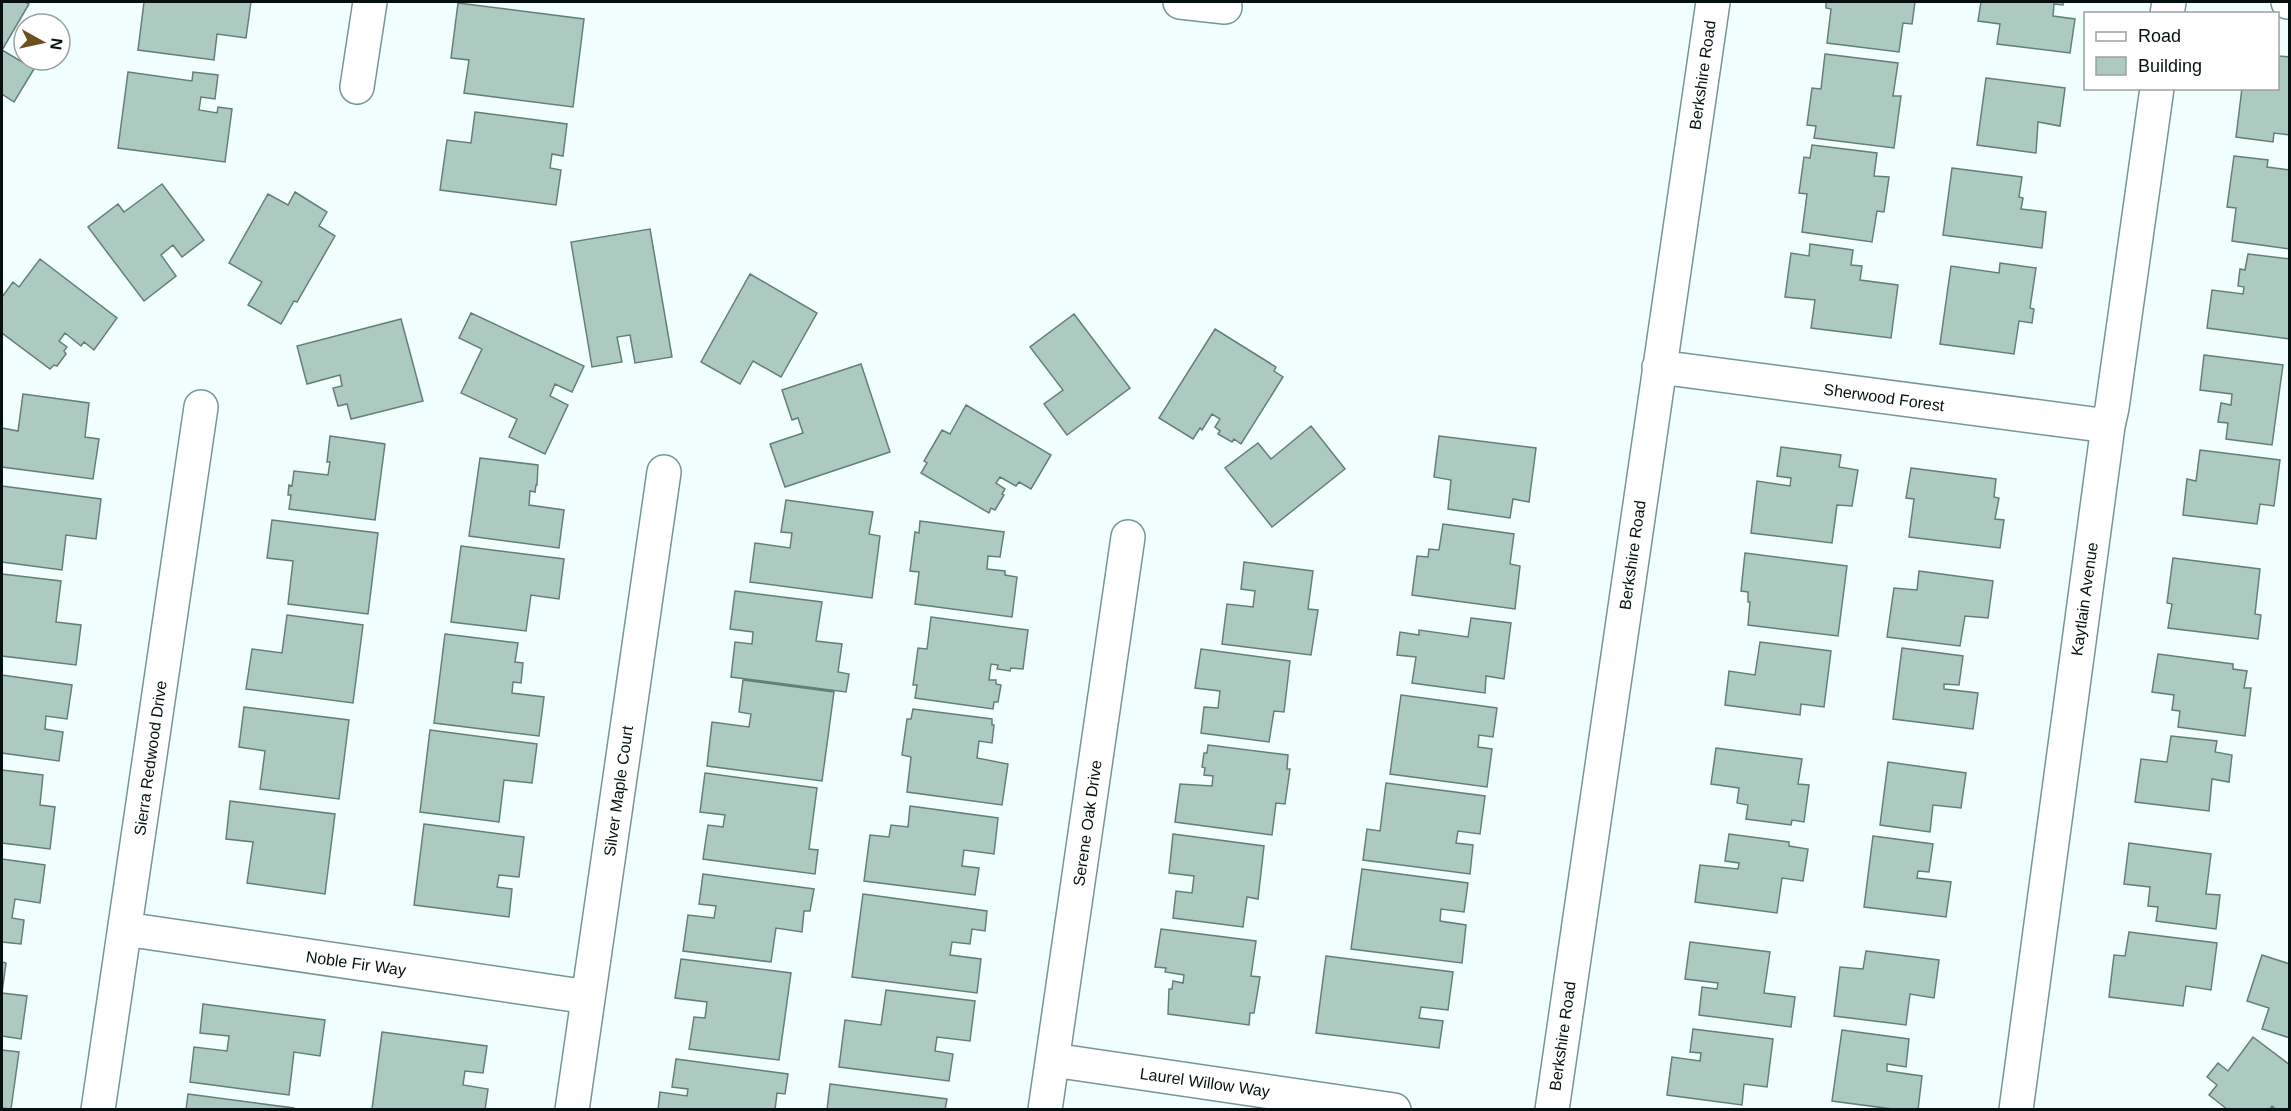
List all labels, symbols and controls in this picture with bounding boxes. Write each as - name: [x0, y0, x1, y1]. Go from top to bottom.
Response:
- north arrow: [12, 12, 72, 72]
- legend: [2084, 12, 2279, 90]
- street label: Berkshire Road: [1686, 19, 1719, 131]
- text: Road: [2138, 26, 2181, 46]
- text: N: [47, 37, 66, 51]
- text: Building: [2138, 56, 2202, 76]
- street label: Sherwood Forest: [1822, 381, 1946, 414]
- street label: Berkshire Road: [1616, 499, 1649, 611]
- street label: Kaytlain Avenue: [2068, 541, 2101, 657]
- street label: Sierra Redwood Drive: [131, 679, 170, 837]
- street label: Silver Maple Court: [601, 724, 636, 857]
- street label: Serene Oak Drive: [1070, 759, 1105, 887]
- street label: Noble Fir Way: [305, 948, 407, 979]
- street label: Berkshire Road: [1546, 980, 1579, 1092]
- street label: Laurel Willow Way: [1139, 1065, 1271, 1100]

